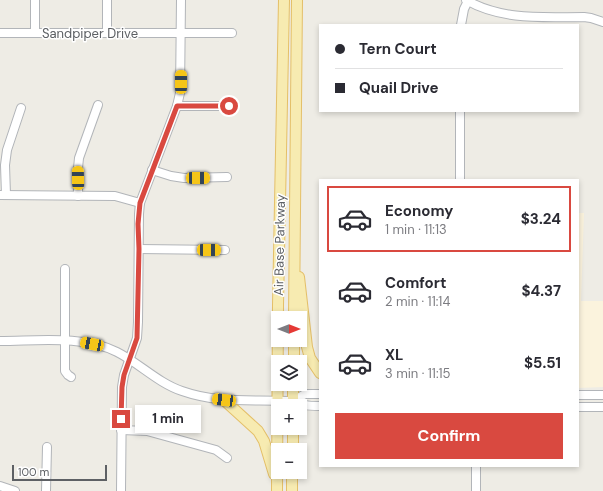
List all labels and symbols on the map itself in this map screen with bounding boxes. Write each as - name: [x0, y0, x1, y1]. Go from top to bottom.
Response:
- street label: Sandpiper Drive: [42, 25, 138, 42]
- car: [175, 70, 187, 94]
- route start: [220, 97, 238, 115]
- car: [72, 166, 84, 190]
- car: [186, 172, 210, 184]
- street label: Air Base Parkway: [270, 194, 289, 296]
- car: [197, 244, 221, 256]
- north arrow: [271, 311, 307, 347]
- car: [79, 336, 105, 352]
- car: [211, 393, 237, 407]
- callout: 1 min: [135, 405, 201, 433]
- route end: [112, 410, 130, 428]
- scale bar: [12, 463, 107, 482]

